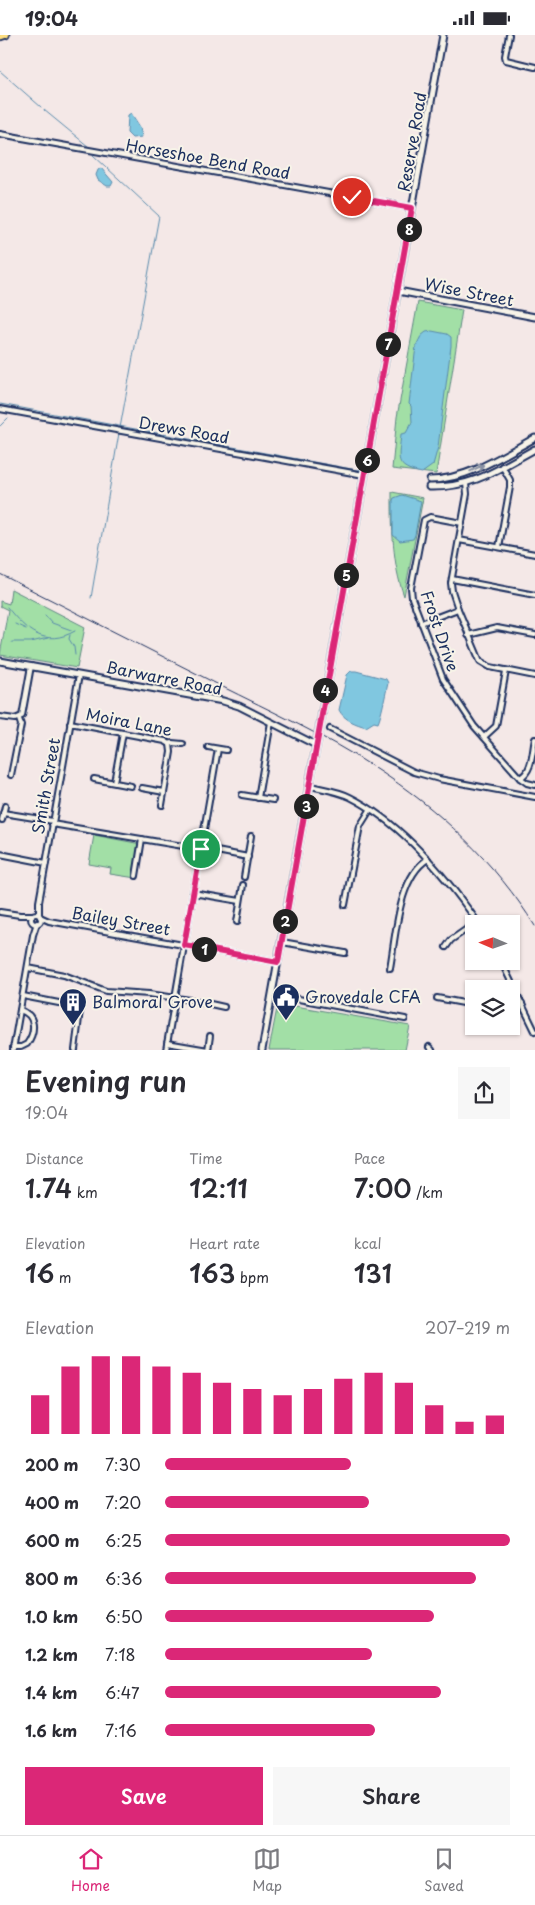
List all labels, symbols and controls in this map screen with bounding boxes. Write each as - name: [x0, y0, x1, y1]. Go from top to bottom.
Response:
- text: 19:04: [25, 4, 78, 32]
- street label: Reserve Road: [390, 90, 432, 194]
- street label: Horseshoe Bend Road: [124, 132, 292, 184]
- pin: [331, 176, 373, 218]
- icon: check: [338, 183, 366, 211]
- pin: 8: [396, 217, 422, 241]
- text: 8: [405, 219, 414, 240]
- street label: Wise Street: [422, 271, 516, 312]
- pin: 7: [376, 331, 400, 357]
- text: 7: [384, 334, 393, 355]
- street label: Drews Road: [137, 409, 231, 449]
- pin: 6: [354, 447, 380, 473]
- text: 6: [363, 450, 372, 471]
- one-way arrow: [469, 463, 484, 473]
- pin: 5: [334, 563, 358, 587]
- text: 5: [342, 565, 351, 586]
- street label: Frost Drive: [416, 587, 466, 674]
- street label: Barwarre Road: [104, 654, 224, 700]
- pin: 4: [312, 677, 338, 703]
- text: 4: [321, 680, 330, 701]
- street label: Moira Lane: [84, 701, 174, 741]
- street label: Smith Street: [25, 735, 65, 836]
- pin: 3: [294, 793, 318, 819]
- text: 3: [302, 796, 311, 817]
- pin: [180, 828, 222, 870]
- icon: arrive: [187, 835, 215, 863]
- street label: Bailey Street: [70, 900, 173, 941]
- pin: 2: [272, 909, 298, 933]
- text: 2: [281, 911, 290, 932]
- north arrow: [465, 915, 520, 970]
- map controls: [465, 915, 520, 1035]
- pin: 1: [192, 937, 216, 961]
- text: 1: [201, 939, 208, 960]
- button: layers: [465, 980, 520, 1035]
- public building icon: Grovedale CFA: [271, 982, 301, 1021]
- place label: Grovedale CFA: [305, 984, 421, 1008]
- building icon: Balmoral Grove: [58, 987, 88, 1026]
- place label: Balmoral Grove: [92, 989, 213, 1013]
- text: Evening run: [25, 1059, 187, 1102]
- button: share: [458, 1067, 510, 1119]
- text: 19:04: [25, 1100, 68, 1124]
- text: Distance: [25, 1148, 84, 1169]
- text: Time: [189, 1148, 222, 1169]
- text: Pace: [354, 1148, 385, 1169]
- text: 1.74: [25, 1169, 72, 1207]
- text: 12:11: [189, 1169, 248, 1207]
- text: 7:00: [354, 1169, 412, 1207]
- text: km: [72, 1182, 98, 1203]
- text: /km: [412, 1182, 443, 1203]
- text: Elevation: [25, 1233, 85, 1254]
- text: Heart rate: [189, 1233, 260, 1254]
- text: kcal: [354, 1233, 382, 1254]
- text: 16: [25, 1254, 54, 1292]
- text: 163: [189, 1254, 235, 1292]
- text: 131: [354, 1254, 392, 1292]
- text: m: [54, 1267, 72, 1288]
- text: bpm: [235, 1267, 269, 1288]
- text: Elevation: [25, 1315, 94, 1339]
- text: 207–219 m: [425, 1315, 510, 1339]
- text: 200 m: [25, 1452, 79, 1476]
- text: 7:30: [105, 1452, 141, 1476]
- text: 400 m: [25, 1490, 79, 1514]
- text: 7:20: [105, 1490, 141, 1514]
- text: 600 m: [25, 1528, 79, 1552]
- text: 6:25: [105, 1528, 142, 1552]
- text: 800 m: [25, 1566, 78, 1590]
- text: 6:36: [105, 1566, 143, 1590]
- text: 1.0 km: [25, 1604, 78, 1628]
- text: 6:50: [105, 1604, 143, 1628]
- text: 1.2 km: [25, 1642, 78, 1666]
- text: 7:18: [105, 1642, 136, 1666]
- text: 1.4 km: [25, 1680, 77, 1704]
- text: 6:47: [105, 1680, 140, 1704]
- text: 1.6 km: [25, 1718, 77, 1742]
- text: 7:16: [105, 1718, 137, 1742]
- button: Save: [25, 1767, 263, 1825]
- button: Share: [273, 1767, 510, 1825]
- tab: Home: [71, 1845, 110, 1896]
- tab: Map: [252, 1845, 282, 1896]
- tab: Saved: [424, 1845, 464, 1896]

